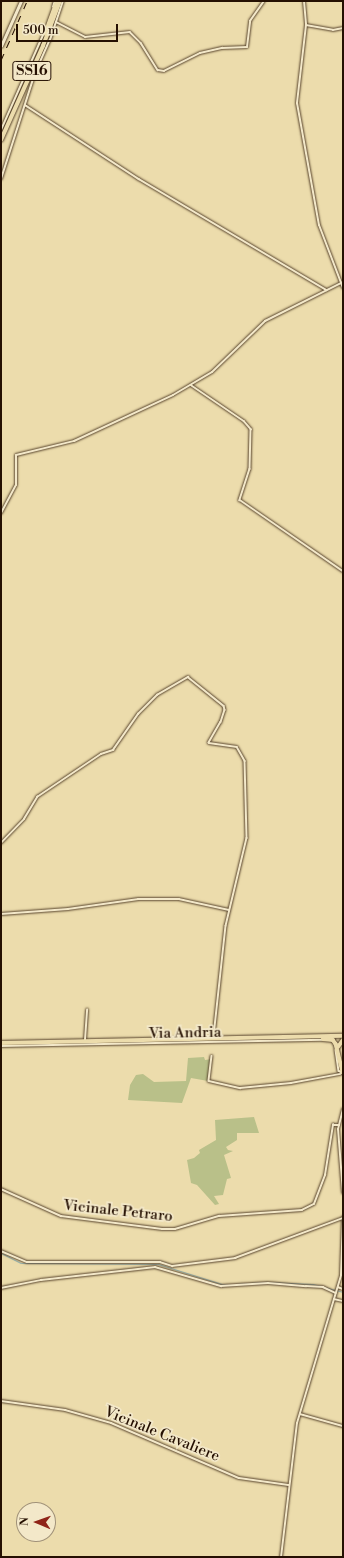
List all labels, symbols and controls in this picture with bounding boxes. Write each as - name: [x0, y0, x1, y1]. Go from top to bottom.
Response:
- scale bar: [18, 16, 120, 42]
- text: 500 m: [23, 23, 59, 38]
- road number: SS16: [12, 59, 52, 83]
- street label: Via Andria: [149, 1023, 221, 1043]
- street label: Vicinale Petraro: [62, 1196, 174, 1226]
- street label: Vicinale Cavaliere: [102, 1403, 222, 1465]
- north arrow: [16, 1502, 56, 1542]
- text: N: [18, 1517, 32, 1526]

